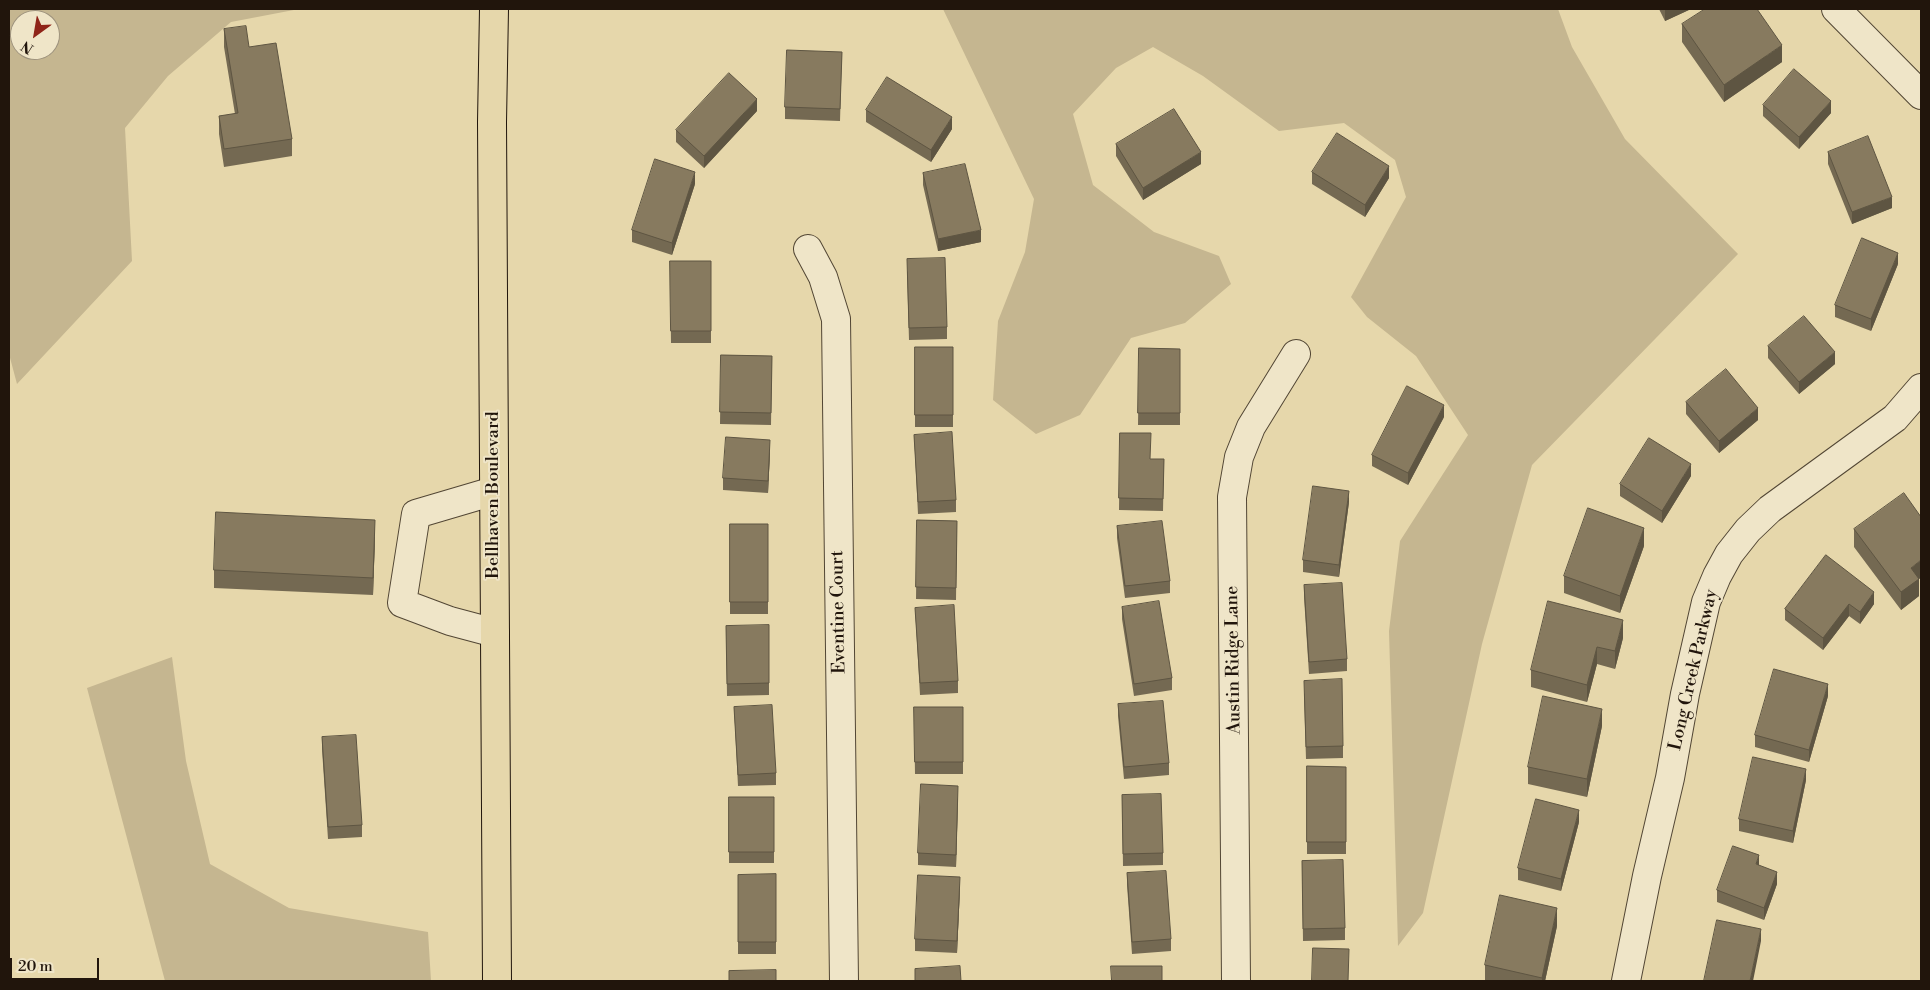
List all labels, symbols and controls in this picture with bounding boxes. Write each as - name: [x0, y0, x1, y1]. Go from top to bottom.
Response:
- north arrow: [10, 10, 60, 60]
- text: N: [18, 36, 37, 57]
- street label: Bellhaven Boulevard: [483, 411, 505, 579]
- street label: Eventine Court: [827, 550, 851, 674]
- street label: Austin Ridge Lane: [1222, 586, 1246, 734]
- street label: Long Creek Parkway: [1665, 587, 1723, 753]
- scale bar: [12, 948, 101, 980]
- text: 20 m: [18, 957, 53, 976]

